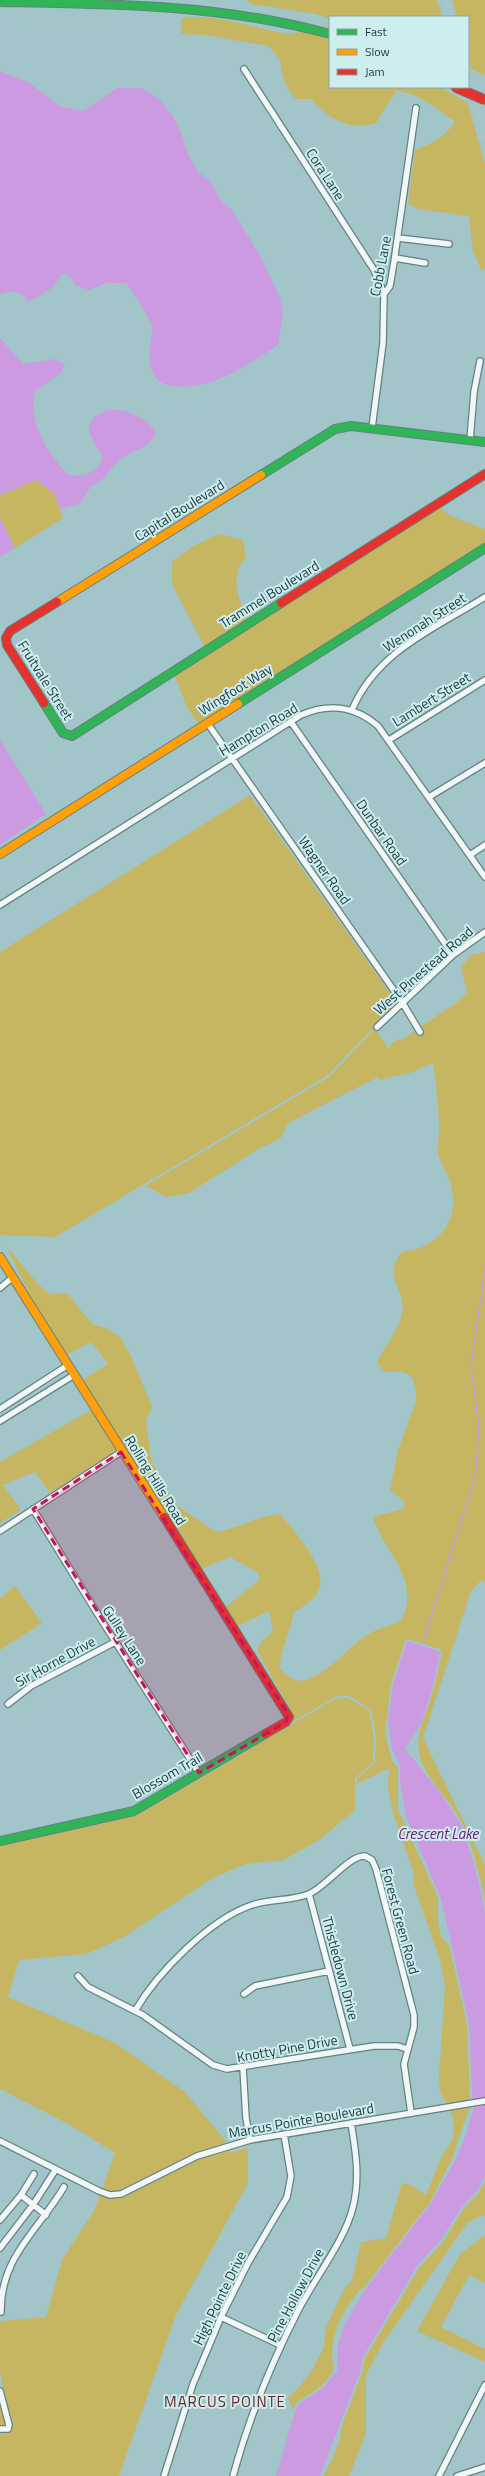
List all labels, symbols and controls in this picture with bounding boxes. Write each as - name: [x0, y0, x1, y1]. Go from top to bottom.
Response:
- legend: [329, 16, 469, 88]
- text: Fast: [365, 22, 388, 41]
- text: Slow: [365, 42, 390, 61]
- text: Jam: [365, 62, 385, 81]
- street label: Cora Lane: [301, 144, 351, 204]
- street label: Cobb Lane: [364, 234, 396, 298]
- street label: Capital Boulevard: [130, 474, 228, 546]
- street label: Trammel Boulevard: [215, 555, 323, 633]
- street label: Wenonah Street: [378, 587, 470, 657]
- street label: Fruitvale Street: [13, 636, 79, 724]
- street label: Wingfoot Way: [194, 658, 276, 720]
- street label: Lambert Street: [388, 667, 474, 731]
- street label: Hampton Road: [215, 697, 301, 761]
- street label: Dunbar Road: [351, 795, 413, 869]
- street label: Wagner Road: [294, 832, 356, 908]
- street label: West Pinestead Road: [369, 921, 477, 1019]
- street label: Rolling Hills Road: [120, 1431, 192, 1529]
- street label: Gulley Lane: [98, 1601, 152, 1669]
- street label: Sir Horne Drive: [11, 1630, 99, 1692]
- street label: Blossom Trail: [128, 1746, 206, 1804]
- water label: Crescent Lake: [397, 1822, 480, 1845]
- street label: Forest Green Road: [377, 1866, 425, 1976]
- street label: Thistledown Drive: [317, 1914, 365, 2022]
- street label: Knotty Pine Drive: [235, 2029, 339, 2067]
- street label: Marcus Pointe Boulevard: [227, 2097, 375, 2143]
- street label: Pine Hollow Drive: [261, 2244, 329, 2346]
- street label: High Pointe Drive: [187, 2247, 251, 2349]
- district label: MARCUS POINTE: [164, 2390, 286, 2413]

